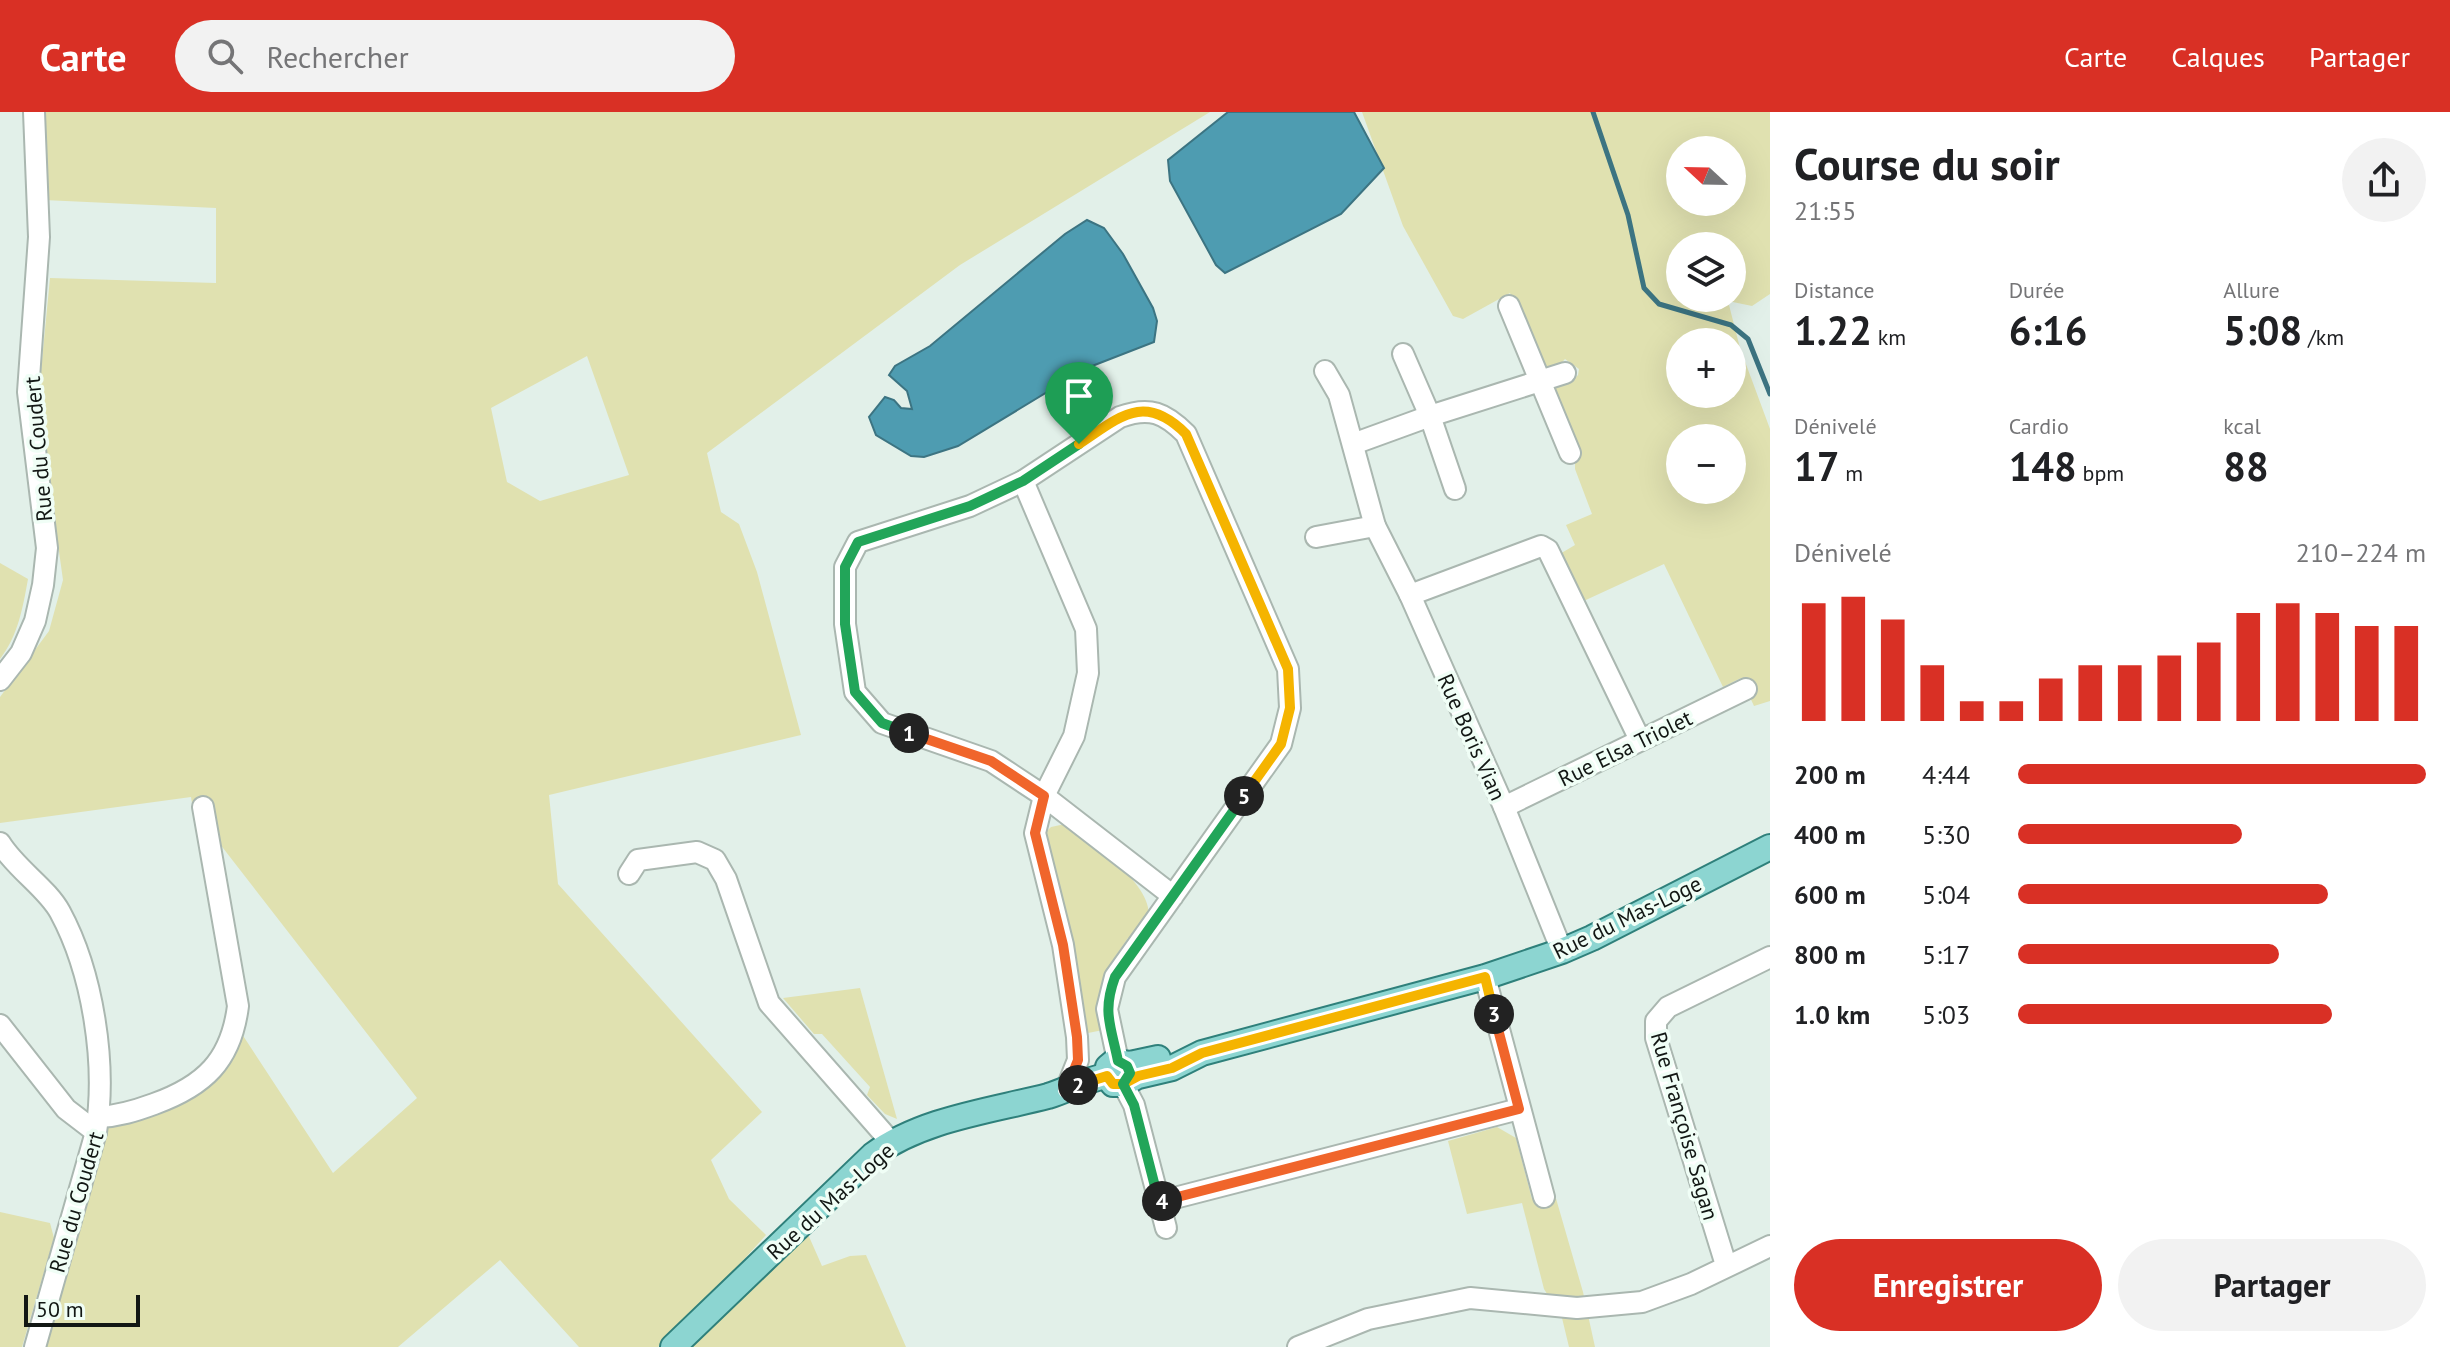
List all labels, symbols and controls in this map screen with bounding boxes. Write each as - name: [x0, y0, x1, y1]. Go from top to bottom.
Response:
- search box: [175, 20, 735, 92]
- text: Carte: [40, 32, 127, 81]
- icon: search: [203, 34, 247, 78]
- text: Rechercher: [267, 37, 409, 76]
- text: Carte: [2064, 38, 2127, 75]
- text: Calques: [2171, 38, 2265, 75]
- text: Partager: [2309, 38, 2410, 75]
- text: Course du soir: [1794, 135, 2060, 192]
- north arrow: [1666, 136, 1746, 216]
- map controls: [1666, 136, 1746, 504]
- button: share: [2342, 138, 2426, 222]
- text: 21:55: [1794, 194, 1856, 227]
- button: layers: [1666, 232, 1746, 312]
- text: Distance: [1794, 276, 1875, 304]
- text: Durée: [2009, 276, 2065, 304]
- text: Allure: [2223, 276, 2280, 304]
- text: 1.22: [1794, 304, 1872, 356]
- text: 6:16: [2009, 304, 2087, 356]
- text: 5:08: [2223, 304, 2302, 356]
- text: km: [1872, 323, 1906, 351]
- text: /km: [2302, 323, 2344, 351]
- button: +: [1666, 328, 1746, 408]
- pin: [1045, 362, 1113, 444]
- icon: arrive: [1057, 374, 1101, 418]
- street label: Rue du Coudert: [18, 375, 58, 523]
- text: Dénivelé: [1794, 412, 1877, 440]
- text: Cardio: [2009, 412, 2069, 440]
- text: kcal: [2223, 412, 2261, 440]
- button: −: [1666, 424, 1746, 504]
- text: 17: [1794, 440, 1839, 492]
- text: 148: [2009, 440, 2077, 492]
- text: 88: [2223, 440, 2269, 492]
- text: m: [1839, 459, 1863, 487]
- text: bpm: [2077, 459, 2124, 487]
- text: Dénivelé: [1794, 536, 1892, 569]
- text: 210–224 m: [2296, 536, 2426, 569]
- street label: Rue Boris Vian: [1432, 669, 1512, 805]
- street label: Rue Elsa Triolet: [1553, 703, 1697, 792]
- pin: 1: [889, 713, 929, 753]
- text: 1: [903, 719, 915, 747]
- text: 200 m: [1794, 758, 1866, 791]
- text: 4:44: [1922, 758, 1970, 791]
- pin: 5: [1224, 776, 1264, 816]
- text: 5: [1238, 782, 1250, 810]
- text: 400 m: [1794, 818, 1866, 851]
- text: 5:30: [1922, 818, 1970, 851]
- street label: Rue du Mas-Loge: [1548, 869, 1706, 965]
- text: 600 m: [1794, 878, 1866, 911]
- text: 5:04: [1922, 878, 1970, 911]
- text: 800 m: [1794, 938, 1866, 971]
- text: 5:17: [1922, 938, 1970, 971]
- pin: 3: [1474, 994, 1514, 1034]
- text: 1.0 km: [1794, 998, 1870, 1031]
- text: 5:03: [1922, 998, 1970, 1031]
- text: 3: [1488, 1000, 1500, 1028]
- street label: Rue Françoise Sagan: [1645, 1029, 1725, 1223]
- pin: 2: [1058, 1065, 1098, 1105]
- text: 2: [1072, 1071, 1084, 1099]
- street label: Rue du Coudert: [43, 1128, 110, 1276]
- street label: Rue du Mas-Loge: [761, 1136, 899, 1266]
- pin: 4: [1142, 1181, 1182, 1221]
- text: 4: [1156, 1187, 1168, 1215]
- button: Enregistrer: [1794, 1239, 2102, 1331]
- button: Partager: [2118, 1239, 2426, 1331]
- scale bar: [24, 1291, 140, 1327]
- text: 50 m: [36, 1295, 84, 1323]

